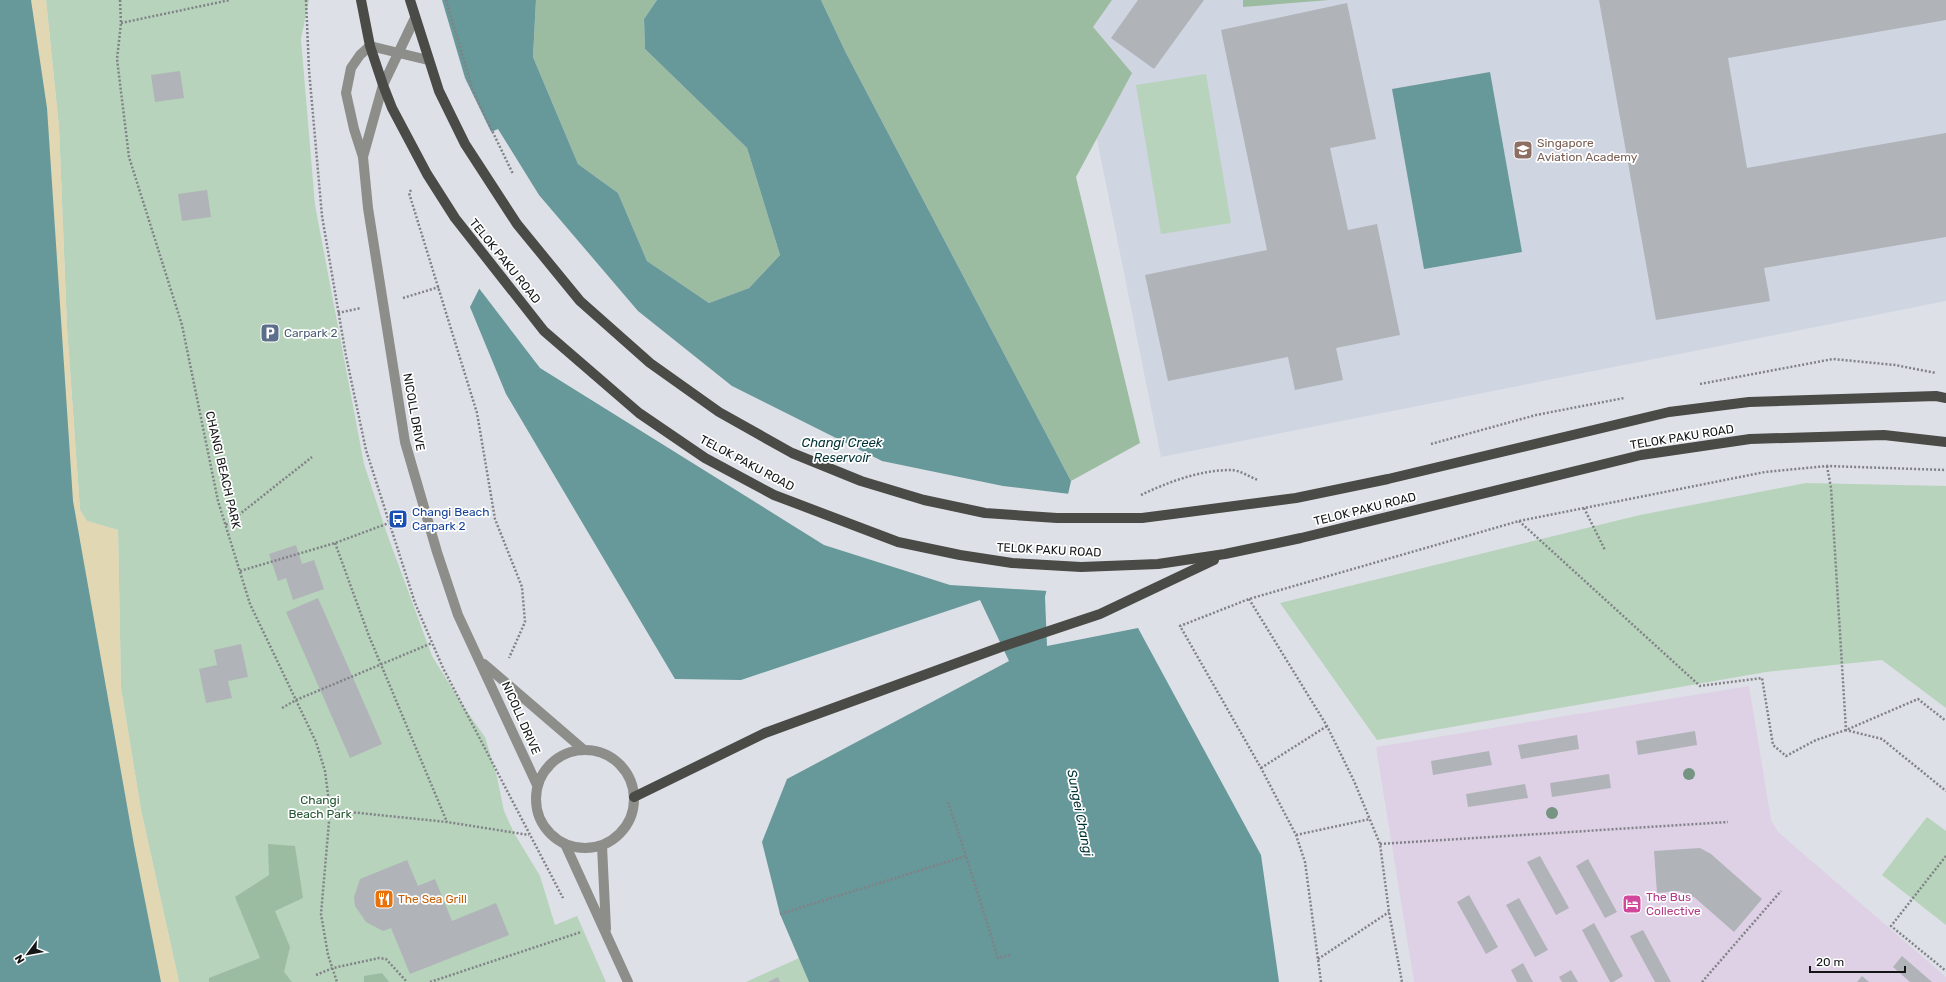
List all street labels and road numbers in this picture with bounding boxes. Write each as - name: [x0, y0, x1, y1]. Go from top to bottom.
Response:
- street label: TELOK PAKU ROAD: [467, 216, 543, 306]
- street label: NICOLL DRIVE: [400, 372, 428, 452]
- street label: CHANGI BEACH PARK: [203, 410, 244, 531]
- street label: TELOK PAKU ROAD: [1629, 422, 1735, 452]
- street label: TELOK PAKU ROAD: [697, 432, 797, 494]
- street label: TELOK PAKU ROAD: [1312, 490, 1418, 528]
- street label: TELOK PAKU ROAD: [996, 540, 1102, 560]
- street label: NICOLL DRIVE: [499, 679, 543, 757]

